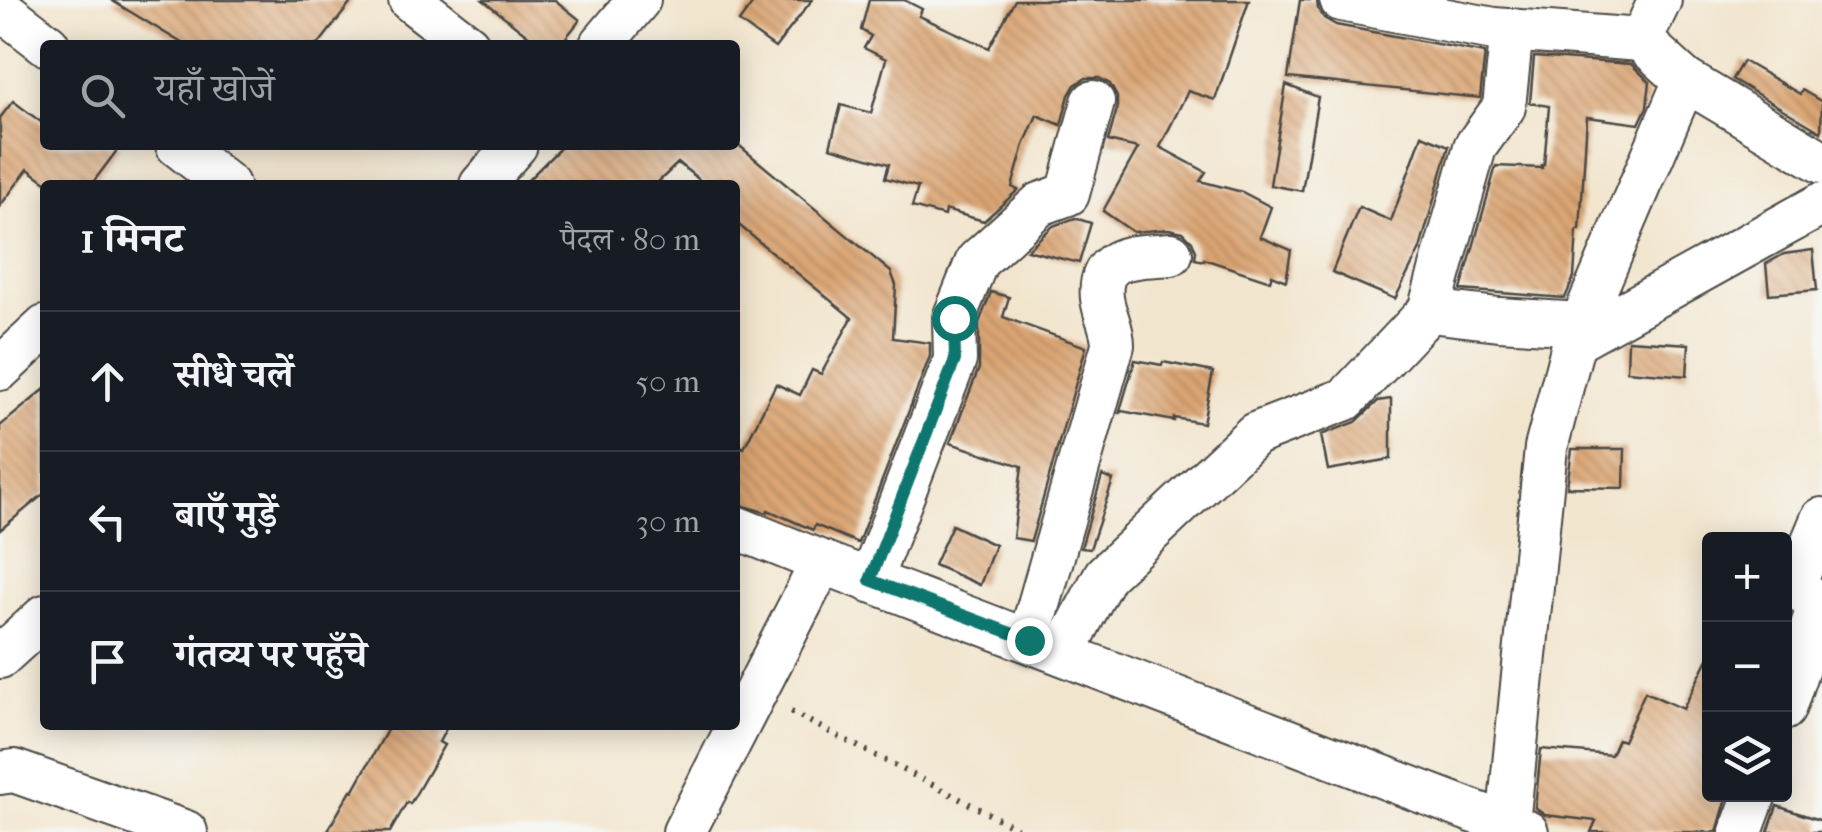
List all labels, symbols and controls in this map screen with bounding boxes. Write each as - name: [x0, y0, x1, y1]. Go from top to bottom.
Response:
- search box: [40, 40, 740, 150]
- text: यहाँ खोजें: [155, 66, 274, 111]
- icon: search: [75, 68, 130, 123]
- text: 1 मिनट: [80, 214, 184, 263]
- text: पैदल · 80 m: [560, 221, 700, 258]
- route start: [932, 296, 978, 342]
- text: सीधे चलें: [175, 352, 293, 397]
- icon: ahead: [80, 354, 135, 409]
- text: 50 m: [635, 363, 700, 400]
- text: बाएँ मुड़ें: [175, 492, 277, 537]
- icon: left: [80, 494, 135, 549]
- text: 30 m: [636, 503, 700, 540]
- map controls: [1702, 532, 1792, 802]
- button: +: [1702, 532, 1792, 622]
- route end: [1007, 618, 1053, 664]
- button: −: [1702, 622, 1792, 712]
- text: गंतव्य पर पहुँचे: [175, 632, 367, 677]
- icon: arrive: [80, 634, 135, 689]
- button: layers: [1702, 712, 1792, 802]

